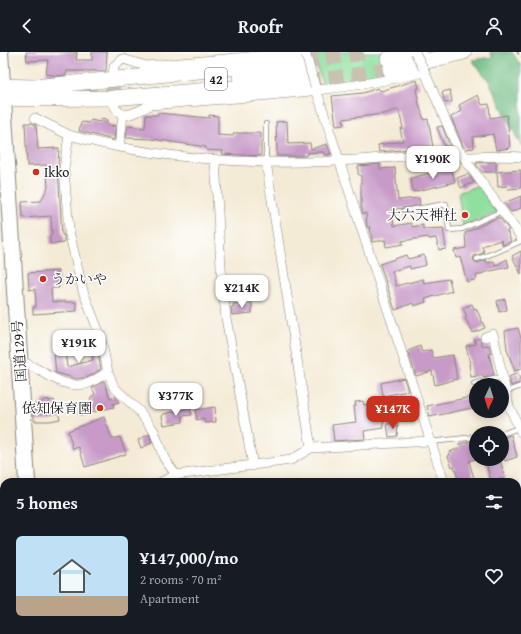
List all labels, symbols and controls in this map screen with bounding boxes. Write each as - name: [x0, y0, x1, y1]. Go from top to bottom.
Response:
- text: Roofr: [238, 13, 283, 40]
- icon: back: [16, 15, 38, 37]
- icon: person: [483, 15, 505, 37]
- road number: 42: [205, 68, 227, 90]
- pin: ¥190K: [405, 146, 461, 180]
- text: ¥190K: [415, 149, 451, 168]
- place label: Ikko: [44, 162, 69, 182]
- marker: Ikko: [31, 167, 41, 177]
- place label: 大六天神社: [387, 205, 457, 225]
- marker: 大六天神社: [460, 210, 470, 220]
- place label: うかいや: [51, 269, 107, 289]
- marker: うかいや: [38, 274, 48, 284]
- pin: ¥214K: [214, 275, 270, 309]
- text: ¥214K: [224, 278, 260, 297]
- street label: 国道129号: [7, 319, 31, 383]
- pin: ¥191K: [51, 330, 107, 364]
- text: ¥191K: [61, 333, 97, 352]
- north arrow: [469, 378, 509, 418]
- map controls: [469, 378, 509, 466]
- pin: ¥377K: [148, 383, 204, 417]
- text: ¥377K: [158, 386, 194, 405]
- pin: ¥147K: [365, 396, 421, 430]
- place label: 依知保育園: [22, 398, 92, 418]
- text: ¥147K: [375, 399, 411, 418]
- marker: 依知保育園: [95, 403, 105, 413]
- button: locate: [469, 426, 509, 466]
- text: 5 homes: [16, 490, 78, 515]
- icon: filters: [483, 491, 505, 513]
- text: ¥147,000/mo: [140, 545, 238, 570]
- icon: home: [48, 552, 96, 600]
- icon: heart: [483, 565, 505, 587]
- text: 2 rooms · 70 m²: [140, 570, 222, 589]
- text: Apartment: [140, 589, 200, 608]

